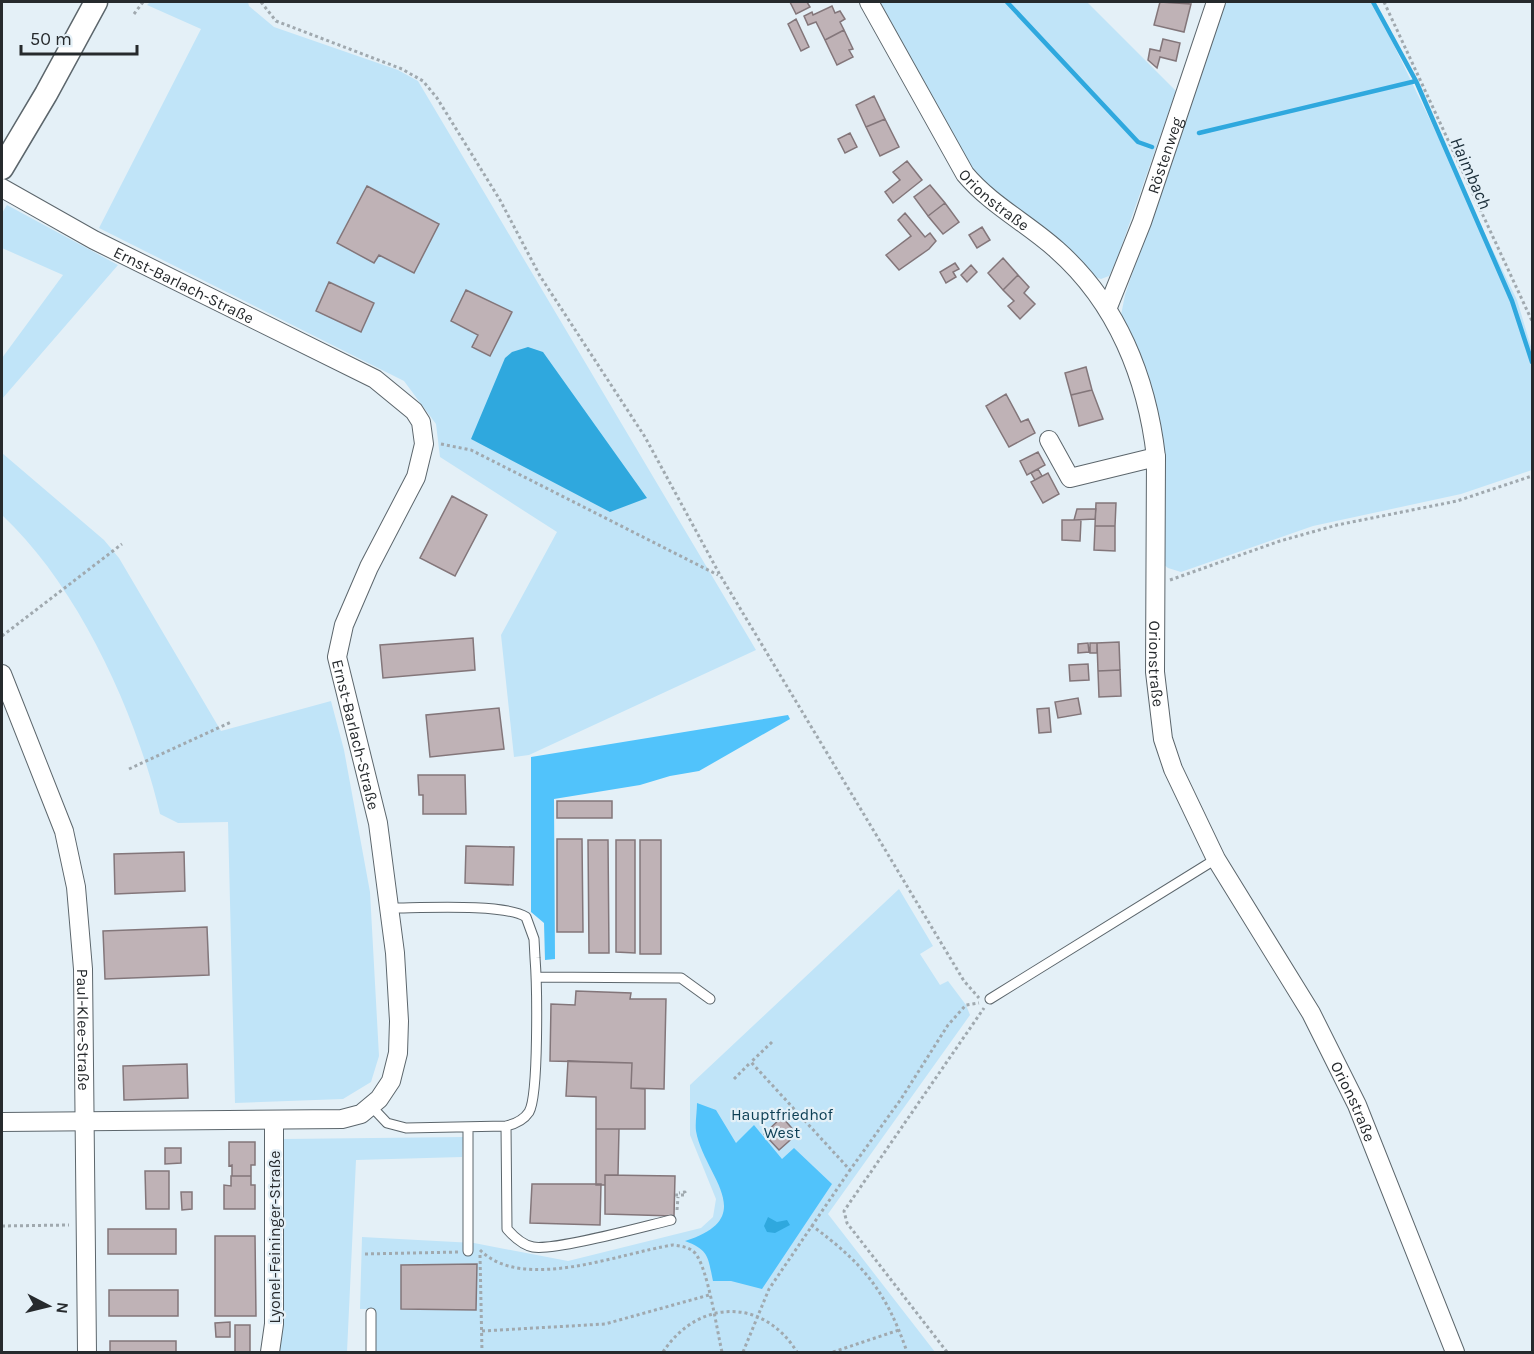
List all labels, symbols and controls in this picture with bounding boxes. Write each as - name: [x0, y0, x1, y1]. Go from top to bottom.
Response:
- scale bar: [21, 18, 136, 56]
- text: 50 m: [30, 28, 72, 50]
- street label: Röstenweg: [1143, 114, 1186, 196]
- water label: Haimbach: [1445, 134, 1497, 212]
- street label: Orionstraße: [955, 165, 1033, 234]
- street label: Ernst-Barlach-Straße: [111, 242, 257, 327]
- street label: Orionstraße: [1145, 621, 1169, 708]
- street label: Ernst-Barlach-Straße: [328, 657, 384, 812]
- street label: Paul-Klee-Straße: [73, 969, 94, 1091]
- street label: Orionstraße: [1327, 1058, 1380, 1144]
- park label: Hauptfriedhof West: [731, 1105, 834, 1142]
- street label: Lyonel-Feininger-Straße: [265, 1150, 284, 1324]
- north arrow: [18, 1276, 78, 1336]
- text: N: [52, 1301, 73, 1315]

